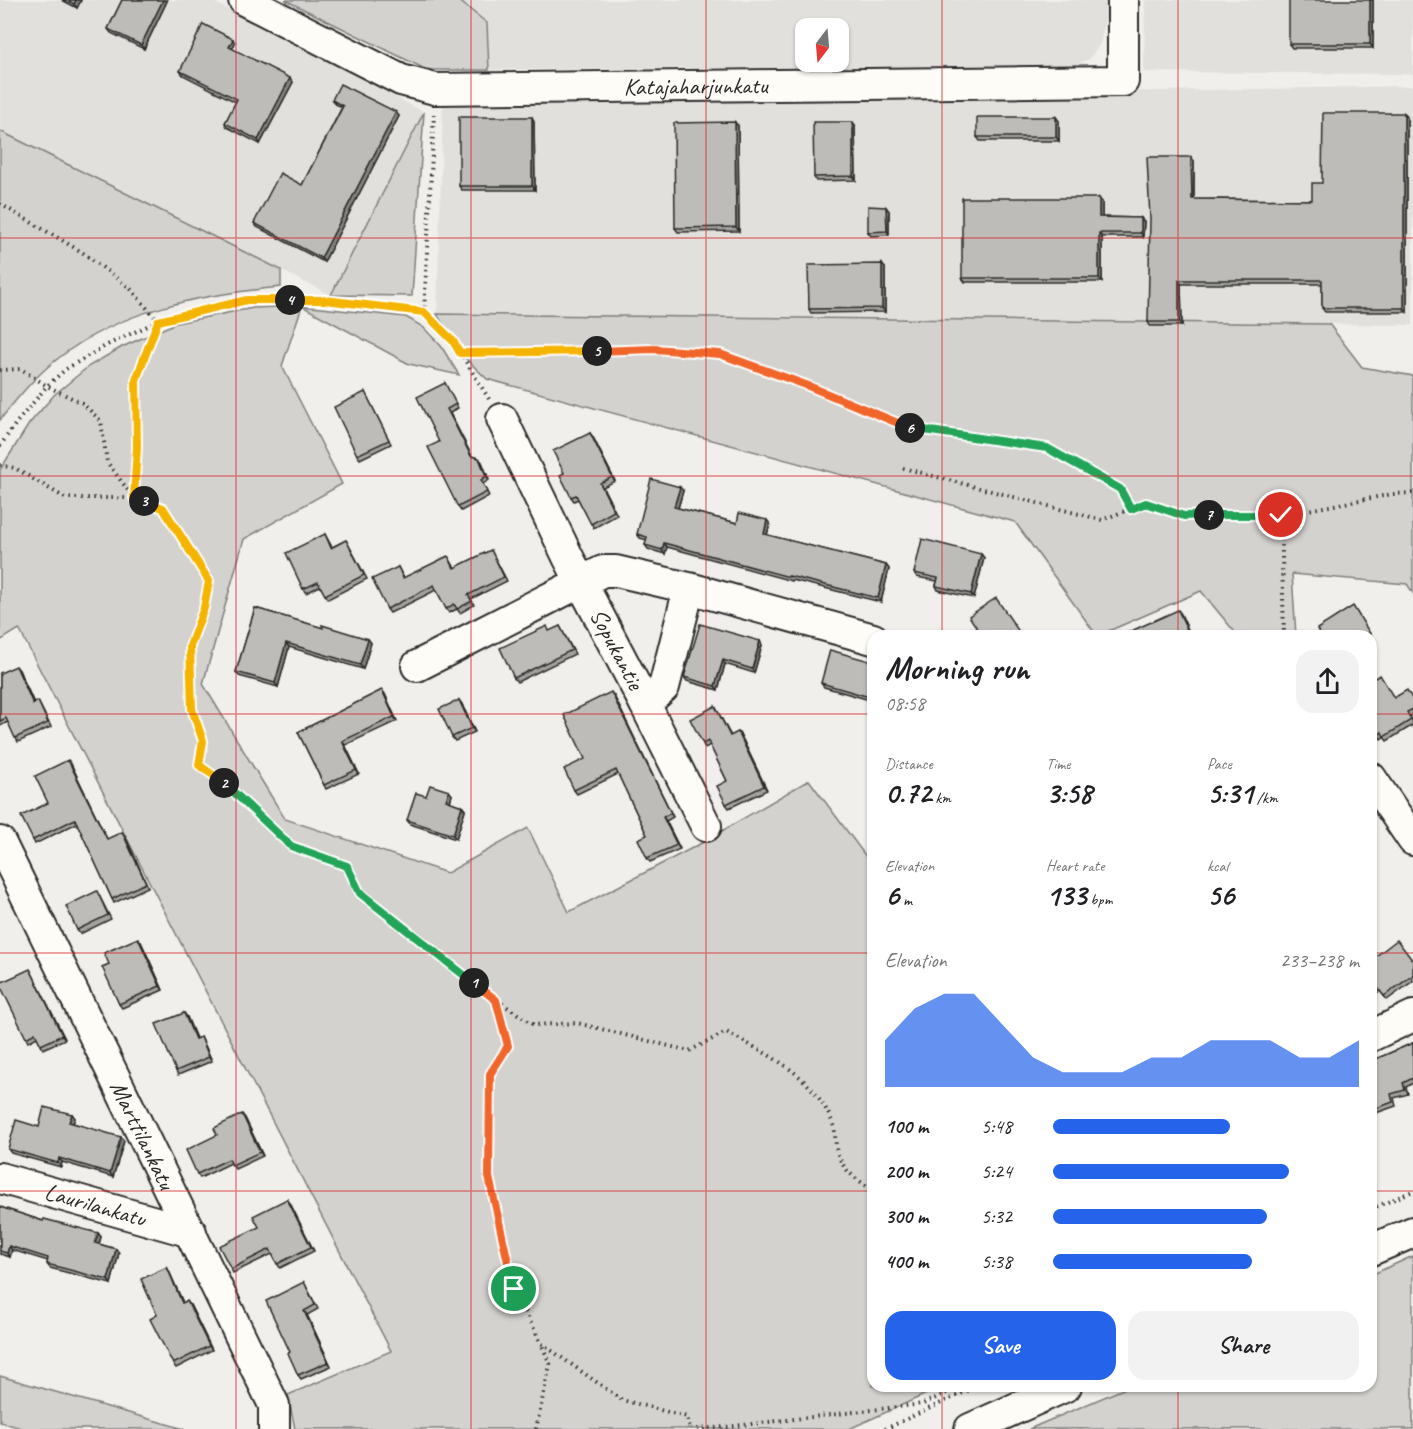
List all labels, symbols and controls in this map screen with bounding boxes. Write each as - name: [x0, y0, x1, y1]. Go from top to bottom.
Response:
- north arrow: [795, 18, 849, 72]
- map controls: [795, 18, 849, 72]
- street label: Katajaharjunkatu: [623, 70, 770, 102]
- pin: 4: [275, 285, 305, 315]
- text: 4: [286, 290, 294, 310]
- pin: 5: [582, 336, 612, 366]
- text: 5: [594, 341, 600, 361]
- pin: 6: [895, 413, 925, 443]
- text: 6: [906, 418, 914, 438]
- pin: 3: [129, 486, 159, 516]
- pin: [1255, 489, 1306, 540]
- text: 3: [140, 491, 148, 511]
- icon: check: [1264, 498, 1297, 531]
- pin: 7: [1194, 500, 1224, 530]
- text: 7: [1205, 505, 1213, 525]
- street label: Sopukantie: [583, 603, 652, 697]
- text: Morning run: [885, 647, 1029, 689]
- button: share: [1296, 650, 1359, 713]
- text: 08:58: [885, 691, 925, 716]
- text: Distance: [885, 754, 933, 774]
- text: Time: [1046, 754, 1070, 774]
- text: Pace: [1207, 754, 1232, 774]
- pin: 2: [209, 768, 239, 798]
- text: 2: [220, 773, 228, 793]
- text: 0.72: [885, 774, 931, 812]
- text: 3:58: [1046, 774, 1092, 812]
- text: 5:31: [1207, 774, 1253, 812]
- text: km: [931, 788, 951, 808]
- text: /km: [1253, 788, 1278, 808]
- text: Elevation: [885, 856, 934, 876]
- text: Heart rate: [1046, 856, 1104, 876]
- text: kcal: [1207, 856, 1228, 876]
- text: 6: [885, 876, 899, 914]
- text: 133: [1046, 876, 1087, 914]
- text: 56: [1207, 876, 1234, 914]
- text: m: [899, 890, 912, 910]
- text: bpm: [1087, 890, 1112, 910]
- text: Elevation: [885, 948, 947, 973]
- text: 233–238 m: [1280, 948, 1359, 973]
- pin: 1: [459, 968, 489, 998]
- text: 1: [470, 973, 478, 993]
- street label: Marttilankatu: [103, 1076, 183, 1196]
- text: 100 m: [885, 1114, 928, 1139]
- text: 5:48: [981, 1114, 1012, 1139]
- text: 200 m: [885, 1159, 928, 1184]
- text: 5:24: [981, 1159, 1012, 1184]
- street label: Laurilankatu: [41, 1176, 151, 1234]
- text: 300 m: [885, 1204, 928, 1229]
- text: 5:32: [981, 1204, 1012, 1229]
- text: 400 m: [885, 1249, 928, 1274]
- text: 5:38: [981, 1249, 1012, 1274]
- pin: [488, 1263, 539, 1314]
- icon: arrive: [497, 1272, 530, 1305]
- button: Save: [885, 1311, 1116, 1380]
- button: Share: [1128, 1311, 1359, 1380]

